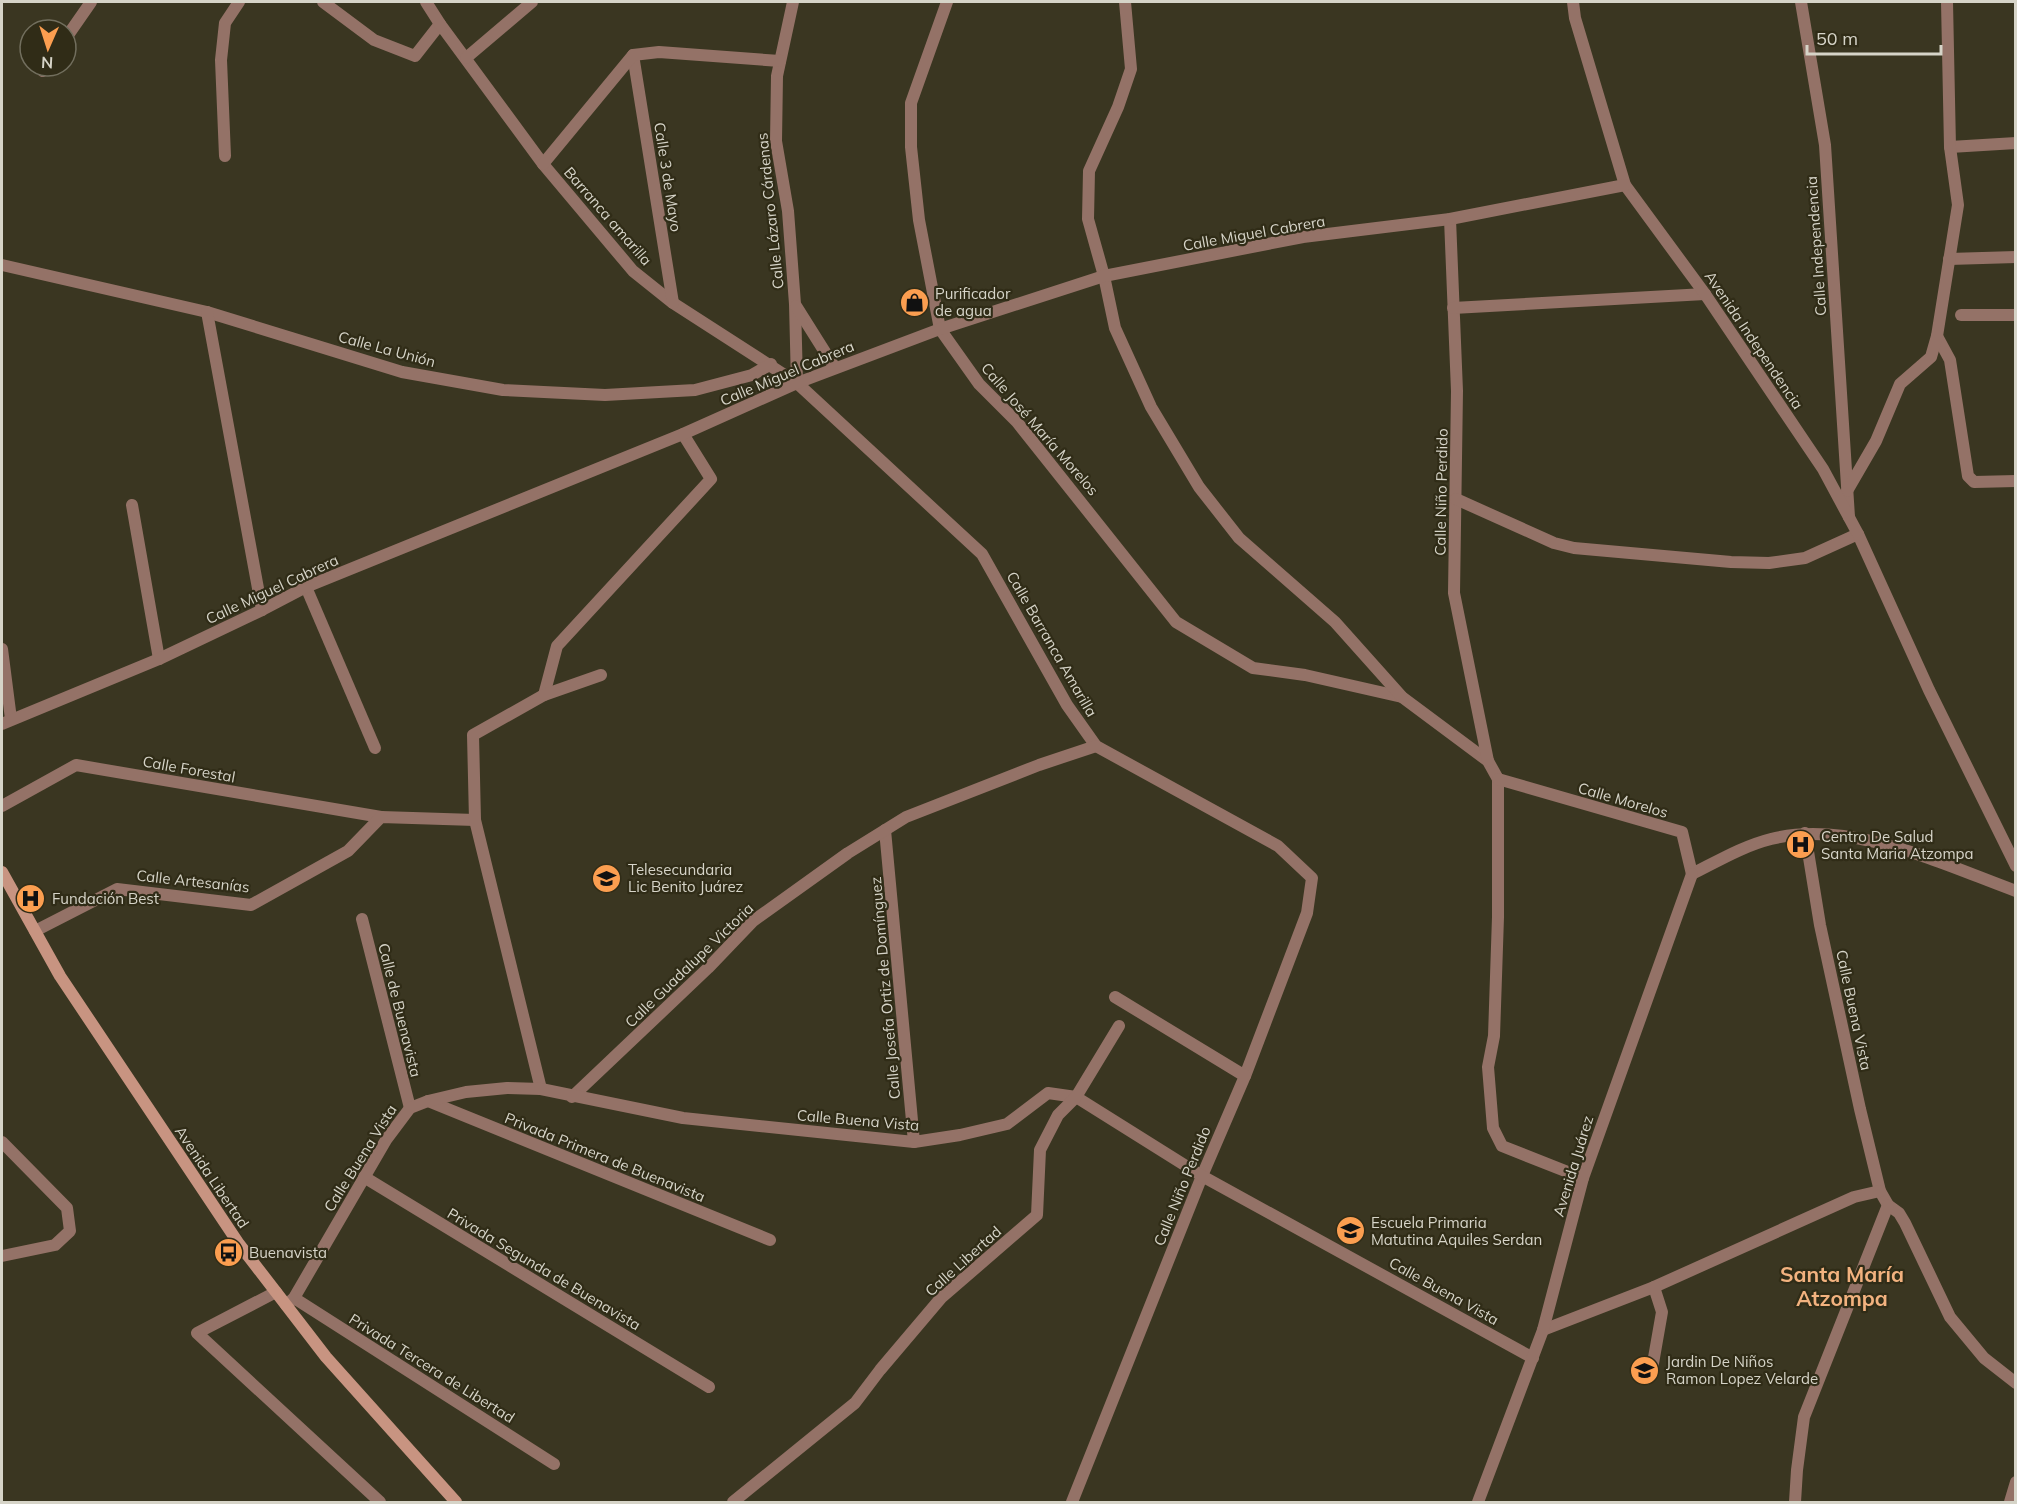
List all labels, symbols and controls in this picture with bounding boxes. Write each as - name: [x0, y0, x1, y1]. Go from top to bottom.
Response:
- north arrow: [18, 18, 78, 78]
- scale bar: [1807, 18, 1940, 56]
- text: 50 m: [1816, 27, 1858, 50]
- text: N: [41, 53, 54, 73]
- street label: Calle 3 de Mayo: [650, 121, 686, 233]
- street label: Calle Lázaro Cárdenas: [752, 132, 788, 290]
- street label: Barranca amarilla: [560, 163, 656, 269]
- street label: Calle Independencia: [1802, 176, 1830, 316]
- street label: Calle Miguel Cabrera: [1181, 211, 1327, 255]
- street label: Avenida Independencia: [1701, 267, 1807, 413]
- place label: Purificador de agua: [935, 284, 1011, 320]
- shop icon: Purificador de agua: [898, 286, 930, 318]
- street label: Calle La Unión: [336, 327, 438, 371]
- street label: Calle Miguel Cabrera: [717, 336, 857, 410]
- street label: Calle José María Morelos: [977, 359, 1103, 499]
- street label: Calle Niño Perdido: [1430, 428, 1452, 556]
- street label: Calle Miguel Cabrera: [203, 550, 341, 628]
- street label: Calle Barranca Amarilla: [1003, 568, 1101, 720]
- street label: Calle Forestal: [141, 752, 237, 786]
- street label: Calle Morelos: [1576, 778, 1670, 822]
- place label: Centro De Salud Santa Maria Atzompa: [1821, 827, 1974, 863]
- hospital icon: Centro De Salud Santa Maria Atzompa: [1784, 829, 1816, 861]
- place label: Telesecundaria Lic Benito Juárez: [628, 860, 744, 896]
- school or university icon: Telesecundaria Lic Benito Juárez: [591, 862, 623, 894]
- street label: Calle Artesanías: [135, 866, 251, 896]
- street label: Calle Josefa Ortiz de Domínguez: [866, 876, 904, 1100]
- hospital icon: Fundación Best: [15, 882, 47, 914]
- place label: Fundación Best: [52, 889, 159, 908]
- street label: Calle Guadalupe Victoria: [621, 899, 757, 1031]
- street label: Calle de Buenavista: [374, 941, 426, 1079]
- street label: Calle Buena Vista: [1832, 948, 1876, 1072]
- street label: Calle Buena Vista: [319, 1101, 401, 1215]
- street label: Calle Buena Vista: [796, 1105, 920, 1135]
- street label: Privada Primera de Buenavista: [502, 1108, 708, 1206]
- street label: Avenida Juárez: [1549, 1113, 1597, 1219]
- street label: Avenida Libertad: [171, 1122, 253, 1232]
- street label: Calle Niño Perdido: [1149, 1123, 1215, 1249]
- street label: Privada Segunda de Buenavista: [444, 1204, 644, 1334]
- place label: Escuela Primaria Matutina Aquiles Serdan: [1371, 1213, 1542, 1249]
- school or university icon: Escuela Primaria Matutina Aquiles Serdan: [1334, 1215, 1366, 1247]
- street label: Calle Libertad: [921, 1222, 1005, 1300]
- bus stop icon: Buenavista: [212, 1236, 244, 1268]
- place label: Buenavista: [249, 1243, 327, 1262]
- street label: Calle Buena Vista: [1386, 1253, 1502, 1329]
- district label: Santa María Atzompa: [1780, 1261, 1904, 1311]
- street label: Privada Tercera de Libertad: [346, 1309, 518, 1427]
- place label: Jardin De Niños Ramon Lopez Velarde: [1666, 1352, 1818, 1388]
- school or university icon: Jardin De Niños Ramon Lopez Velarde: [1629, 1354, 1661, 1386]

